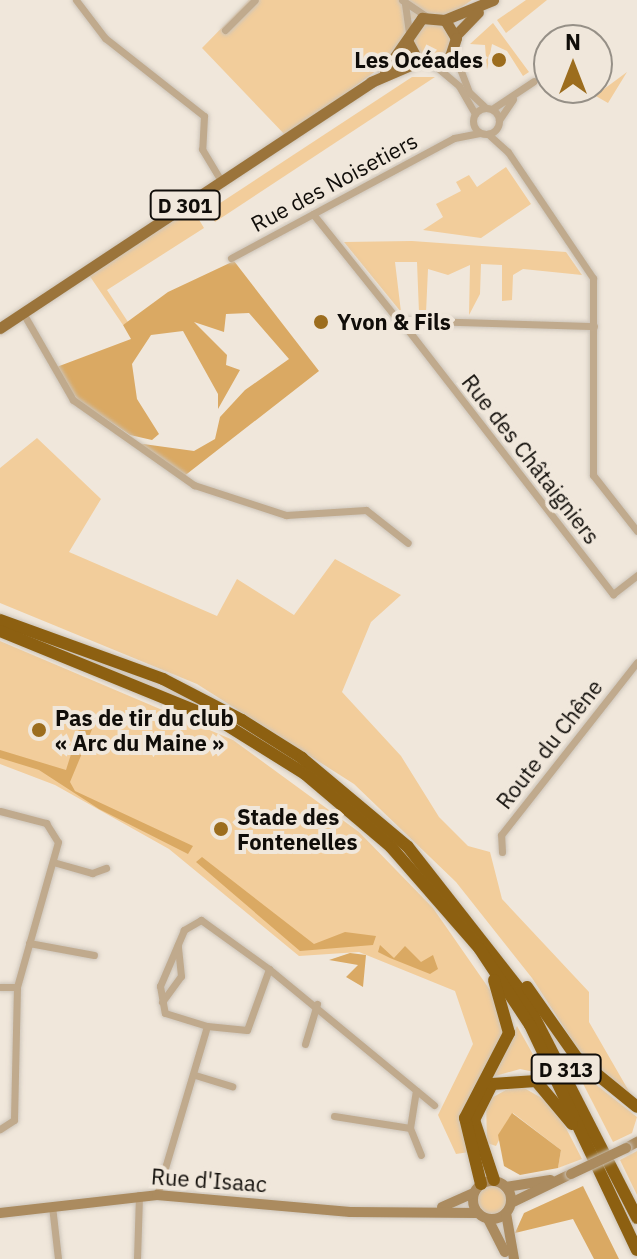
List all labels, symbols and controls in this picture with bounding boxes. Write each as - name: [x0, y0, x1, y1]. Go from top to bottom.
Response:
- north arrow: [533, 24, 613, 104]
- text: N: [565, 27, 581, 56]
- place label: Les Océades: [354, 47, 483, 73]
- marker: Les Océades: [490, 51, 508, 69]
- street label: Rue des Noisetiers: [246, 127, 422, 237]
- road number: D 301: [149, 189, 221, 221]
- place label: Yvon & Fils: [337, 309, 451, 335]
- marker: Yvon & Fils: [312, 313, 330, 331]
- street label: Rue des Châtaigniers: [457, 369, 605, 549]
- street label: Route du Chêne: [490, 674, 608, 814]
- place label: Pas de tir du club « Arc du Maine »: [55, 704, 234, 756]
- marker: Pas de tir du club « Arc du Maine »: [30, 721, 48, 739]
- place label: Stade des Fontenelles: [237, 803, 357, 854]
- marker: Stade des Fontenelles: [212, 820, 230, 838]
- road number: D 313: [530, 1053, 602, 1085]
- street label: Rue d'Isaac: [150, 1163, 268, 1197]

